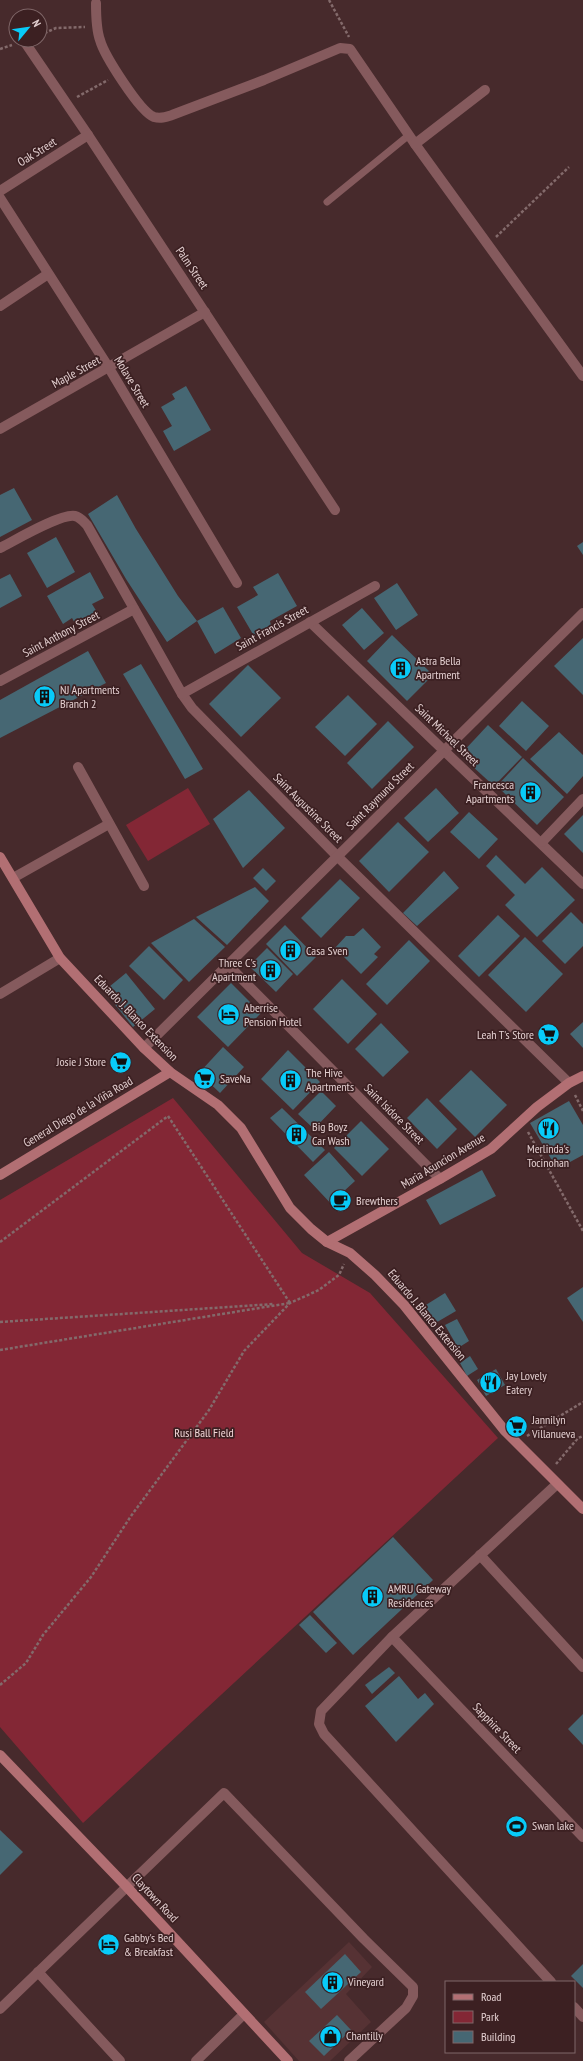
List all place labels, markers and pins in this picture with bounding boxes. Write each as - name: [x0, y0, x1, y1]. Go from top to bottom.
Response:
- place label: Astra Bella Apartment: [416, 653, 461, 682]
- building icon: Astra Bella Apartment: [387, 655, 413, 681]
- place label: NJ Apartments Branch 2: [60, 682, 120, 711]
- building icon: NJ Apartments Branch 2: [31, 684, 57, 710]
- place label: Francesca Apartments: [466, 777, 514, 806]
- building icon: Francesca Apartments: [517, 779, 543, 805]
- building icon: Casa Sven: [278, 938, 304, 964]
- place label: Casa Sven: [306, 943, 348, 958]
- place label: Three C's Apartment: [212, 955, 257, 984]
- building icon: Three C's Apartment: [258, 957, 284, 983]
- place label: Aberrise Pension Hotel: [244, 1000, 302, 1029]
- hotel icon: Aberrise Pension Hotel: [216, 1002, 242, 1028]
- supermarket icon: Leah T's Store: [536, 1022, 562, 1048]
- place label: Leah T's Store: [477, 1027, 534, 1042]
- supermarket icon: Josie J Store: [108, 1049, 134, 1075]
- place label: Josie J Store: [56, 1054, 106, 1069]
- place label: The Hive Apartments: [306, 1065, 354, 1094]
- supermarket icon: SaveNa: [191, 1066, 217, 1092]
- building icon: The Hive Apartments: [277, 1067, 303, 1093]
- place label: SaveNa: [220, 1071, 251, 1086]
- restaurant icon: Merlinda's Tocinohan: [535, 1115, 561, 1141]
- place label: Big Boyz Car Wash: [312, 1119, 350, 1148]
- building icon: Big Boyz Car Wash: [284, 1121, 310, 1147]
- place label: Merlinda's Tocinohan: [527, 1141, 569, 1170]
- cafe icon: Brewthers: [327, 1188, 353, 1214]
- place label: Brewthers: [356, 1193, 398, 1208]
- place label: Jay Lovely Eatery: [505, 1368, 547, 1397]
- restaurant icon: Jay Lovely Eatery: [478, 1370, 504, 1396]
- place label: Jannilyn Villanueva: [531, 1412, 575, 1441]
- supermarket icon: Jannilyn Villanueva: [504, 1414, 530, 1440]
- place label: AMRU Gateway Residences: [388, 1581, 452, 1610]
- building icon: AMRU Gateway Residences: [360, 1583, 386, 1609]
- sports icon: Swan lake: [503, 1813, 529, 1839]
- place label: Swan lake: [532, 1818, 574, 1833]
- place label: Gabby's Bed & Breakfast: [124, 1930, 174, 1959]
- hotel icon: Gabby's Bed & Breakfast: [95, 1932, 121, 1958]
- building icon: Vineyard: [320, 1969, 346, 1995]
- place label: Vineyard: [347, 1974, 384, 1989]
- shop icon: Chantilly: [317, 2023, 343, 2049]
- place label: Chantilly: [346, 2028, 383, 2043]

